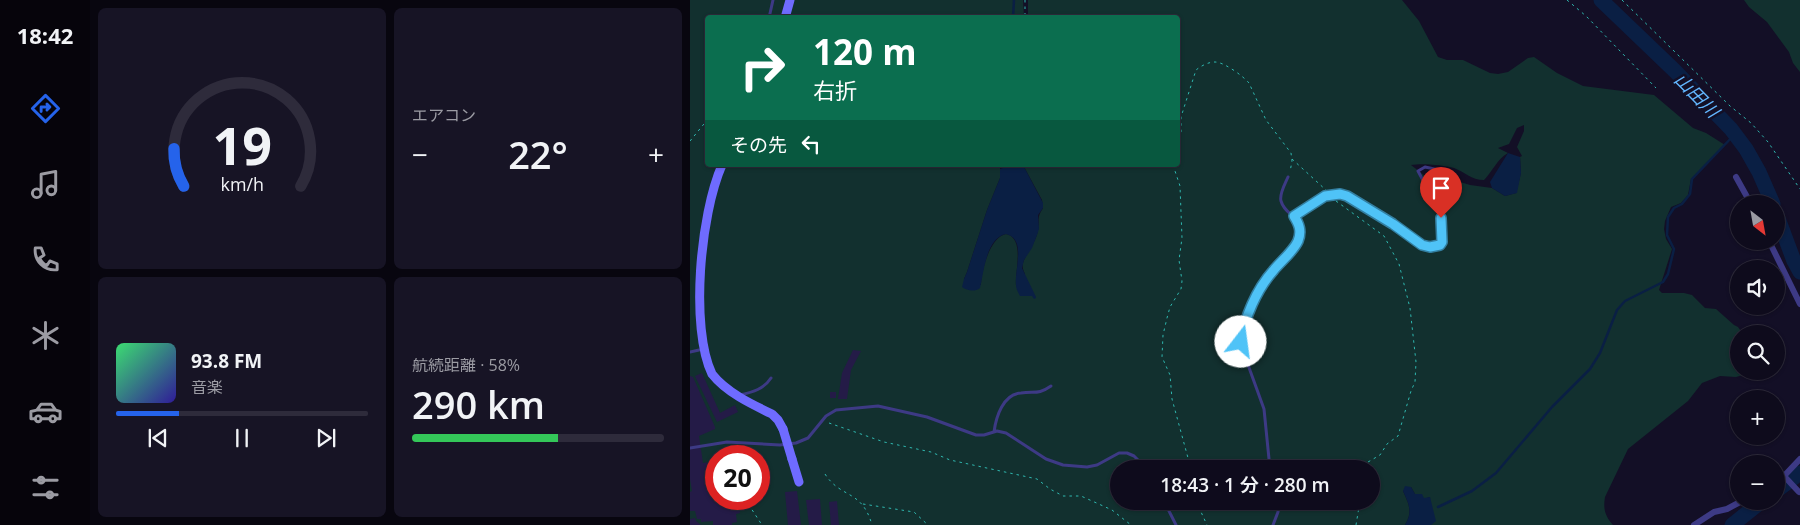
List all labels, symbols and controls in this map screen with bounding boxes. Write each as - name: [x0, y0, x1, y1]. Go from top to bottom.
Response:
- text: 18:42: [17, 20, 73, 50]
- text: 120 m: [813, 28, 917, 75]
- icon: right: [730, 35, 795, 100]
- water label: 山田川: [1669, 67, 1726, 124]
- text: 右折: [813, 75, 857, 105]
- icon: directions: [28, 91, 63, 126]
- text: エアコン: [412, 104, 476, 126]
- text: 19: [212, 109, 272, 180]
- text: 22°: [508, 128, 568, 180]
- icon: left: [797, 130, 825, 158]
- text: その先: [730, 132, 787, 158]
- text: −: [412, 135, 428, 173]
- text: +: [648, 135, 664, 173]
- icon: music: [28, 167, 63, 202]
- pin: [1420, 167, 1462, 218]
- text: km/h: [220, 172, 264, 196]
- icon: arrive: [1427, 174, 1455, 202]
- north arrow: [1730, 195, 1785, 250]
- map controls: [1730, 195, 1785, 510]
- icon: phone: [28, 242, 63, 277]
- button: sound: [1730, 260, 1785, 315]
- position arrow: [1214, 315, 1266, 367]
- icon: climate: [28, 318, 63, 353]
- button: search: [1730, 325, 1785, 380]
- text: 93.8 FM: [191, 348, 262, 374]
- text: 航続距離 · 58%: [412, 354, 520, 376]
- text: 音楽: [191, 376, 223, 398]
- text: 290 km: [412, 378, 545, 430]
- button: +: [1730, 390, 1785, 445]
- icon: car: [28, 394, 63, 429]
- icon: previous: [144, 424, 172, 452]
- icon: pause: [228, 424, 256, 452]
- icon: next: [312, 424, 340, 452]
- speed limit sign: 20: [705, 445, 770, 510]
- button: −: [1730, 455, 1785, 510]
- icon: filters: [28, 470, 63, 505]
- text: 18:43 · 1 分 · 280 m: [1160, 472, 1330, 498]

